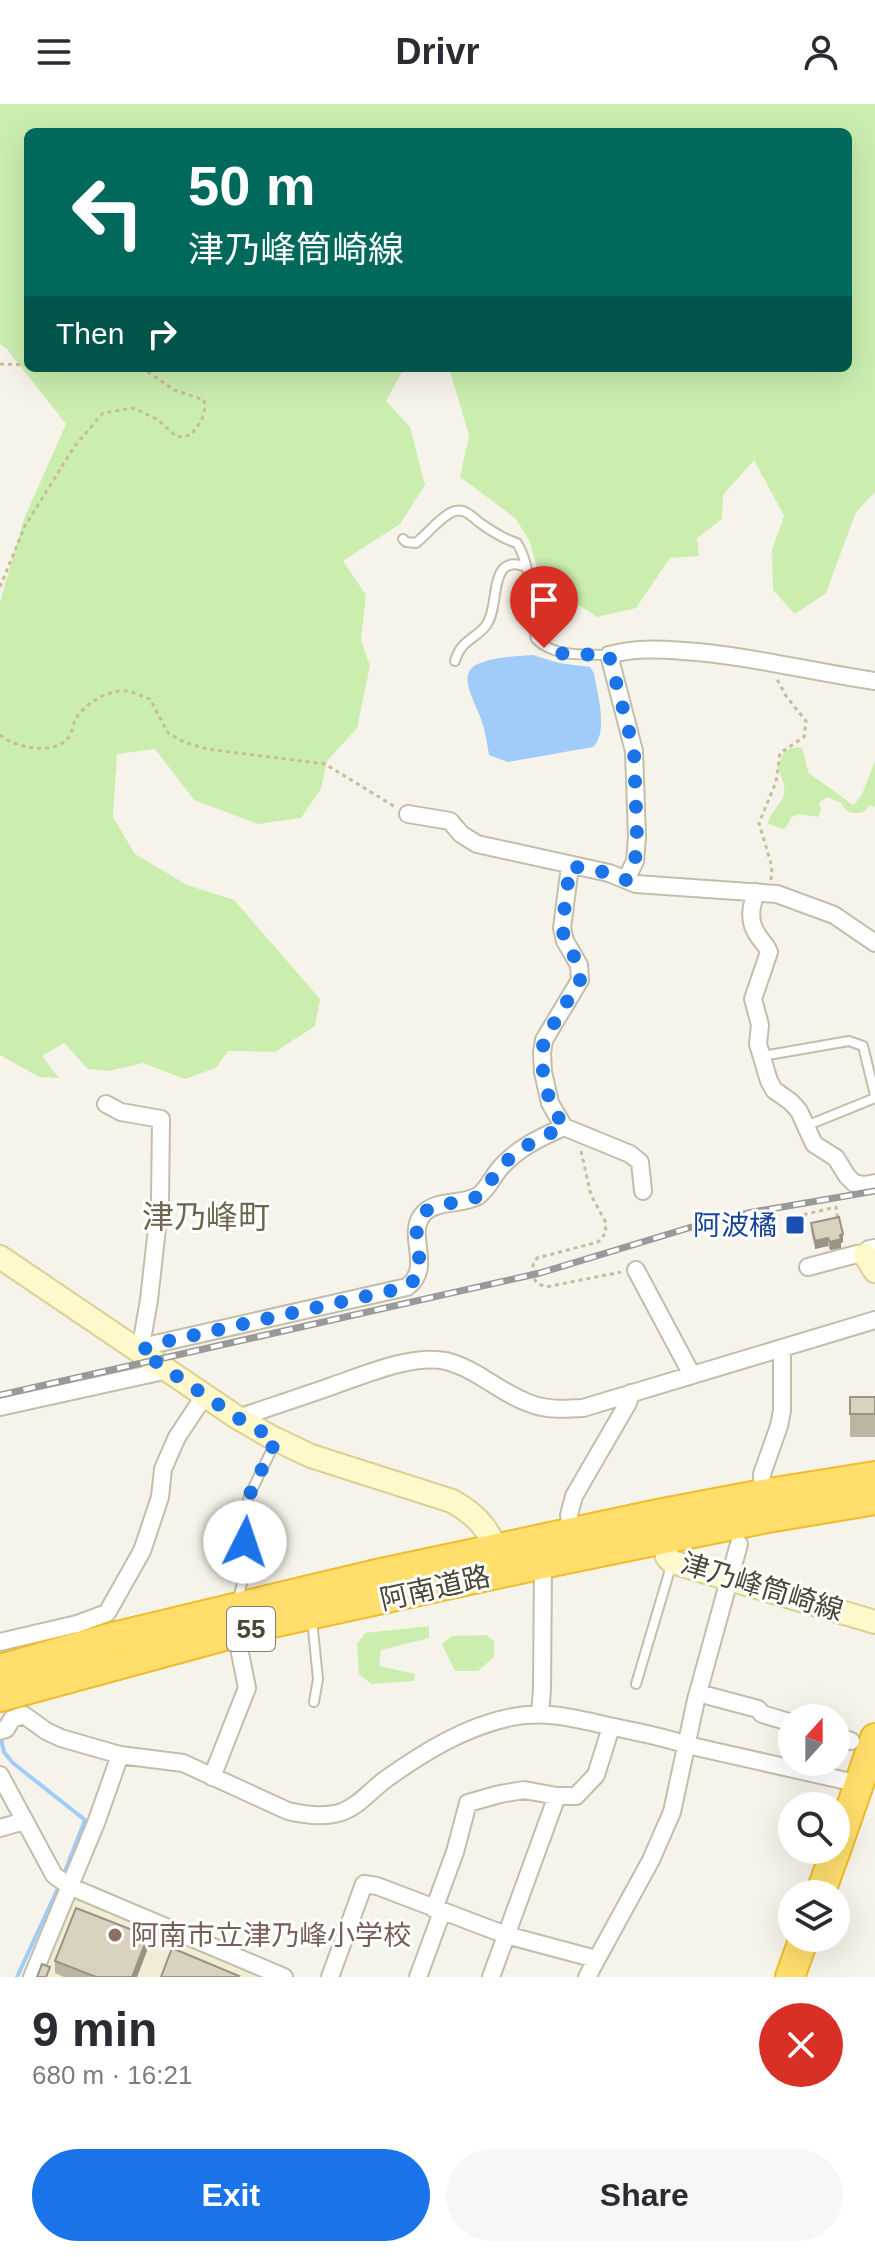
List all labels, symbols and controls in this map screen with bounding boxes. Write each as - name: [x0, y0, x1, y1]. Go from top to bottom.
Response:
- icon: menu: [32, 30, 76, 74]
- icon: person: [799, 30, 843, 74]
- text: Drivr: [395, 31, 480, 72]
- text: 50 m: [188, 154, 316, 217]
- icon: left: [56, 160, 160, 264]
- text: 津乃峰筒崎線: [188, 229, 404, 270]
- icon: right: [140, 312, 184, 356]
- text: Then: [56, 317, 124, 350]
- pin: [510, 566, 578, 648]
- icon: arrive: [522, 578, 566, 622]
- district label: 津乃峰町: [142, 1199, 270, 1235]
- place label: 阿波橘: [693, 1210, 777, 1241]
- marker: 阿波橘: [784, 1214, 806, 1236]
- position arrow: [203, 1500, 287, 1584]
- street label: 津乃峰筒崎線: [677, 1548, 847, 1626]
- street label: 阿南道路: [377, 1560, 493, 1616]
- road number: 55: [227, 1607, 275, 1651]
- north arrow: [778, 1704, 850, 1776]
- map controls: [778, 1704, 850, 1952]
- button: search: [778, 1792, 850, 1864]
- button: layers: [778, 1880, 850, 1952]
- place label: 阿南市立津乃峰小学校: [131, 1920, 411, 1951]
- marker: 阿南市立津乃峰小学校: [106, 1926, 124, 1944]
- text: 9 min: [32, 2003, 157, 2056]
- button: close: [759, 2003, 843, 2087]
- text: 680 m · 16:21: [32, 2060, 192, 2090]
- button: Exit: [32, 2149, 430, 2241]
- button: Share: [446, 2149, 843, 2241]

